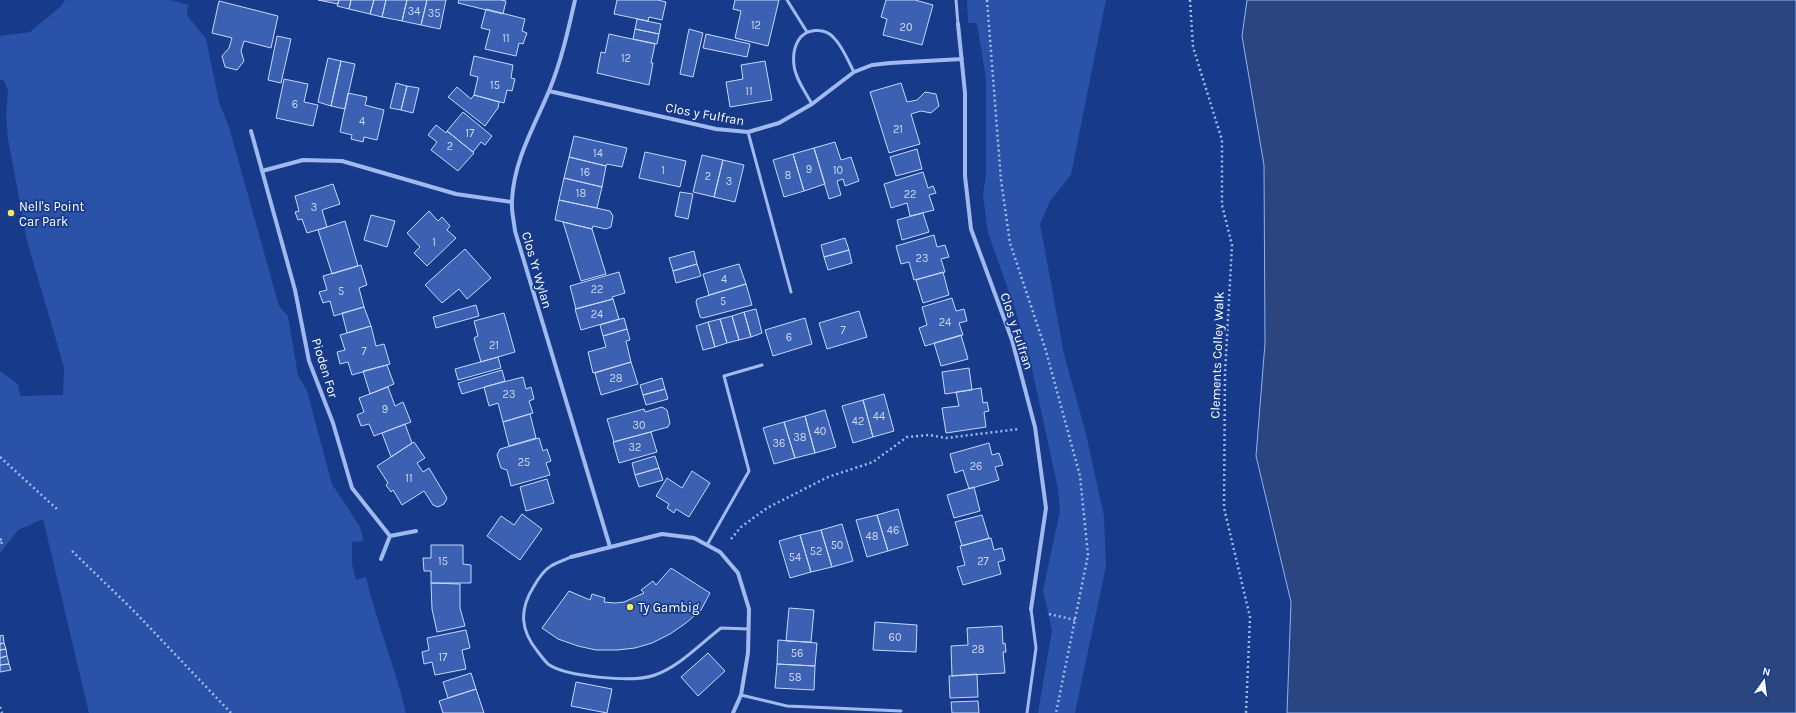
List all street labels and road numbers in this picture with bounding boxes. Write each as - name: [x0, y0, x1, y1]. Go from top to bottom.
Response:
- street label: Clos y Fulfran: [664, 100, 746, 128]
- street label: Clos Yr Wylan: [519, 230, 555, 310]
- street label: Clos y Fulfran: [998, 291, 1036, 371]
- street label: Clements Colley Walk: [1207, 291, 1227, 419]
- street label: Pioden For: [309, 336, 341, 400]

